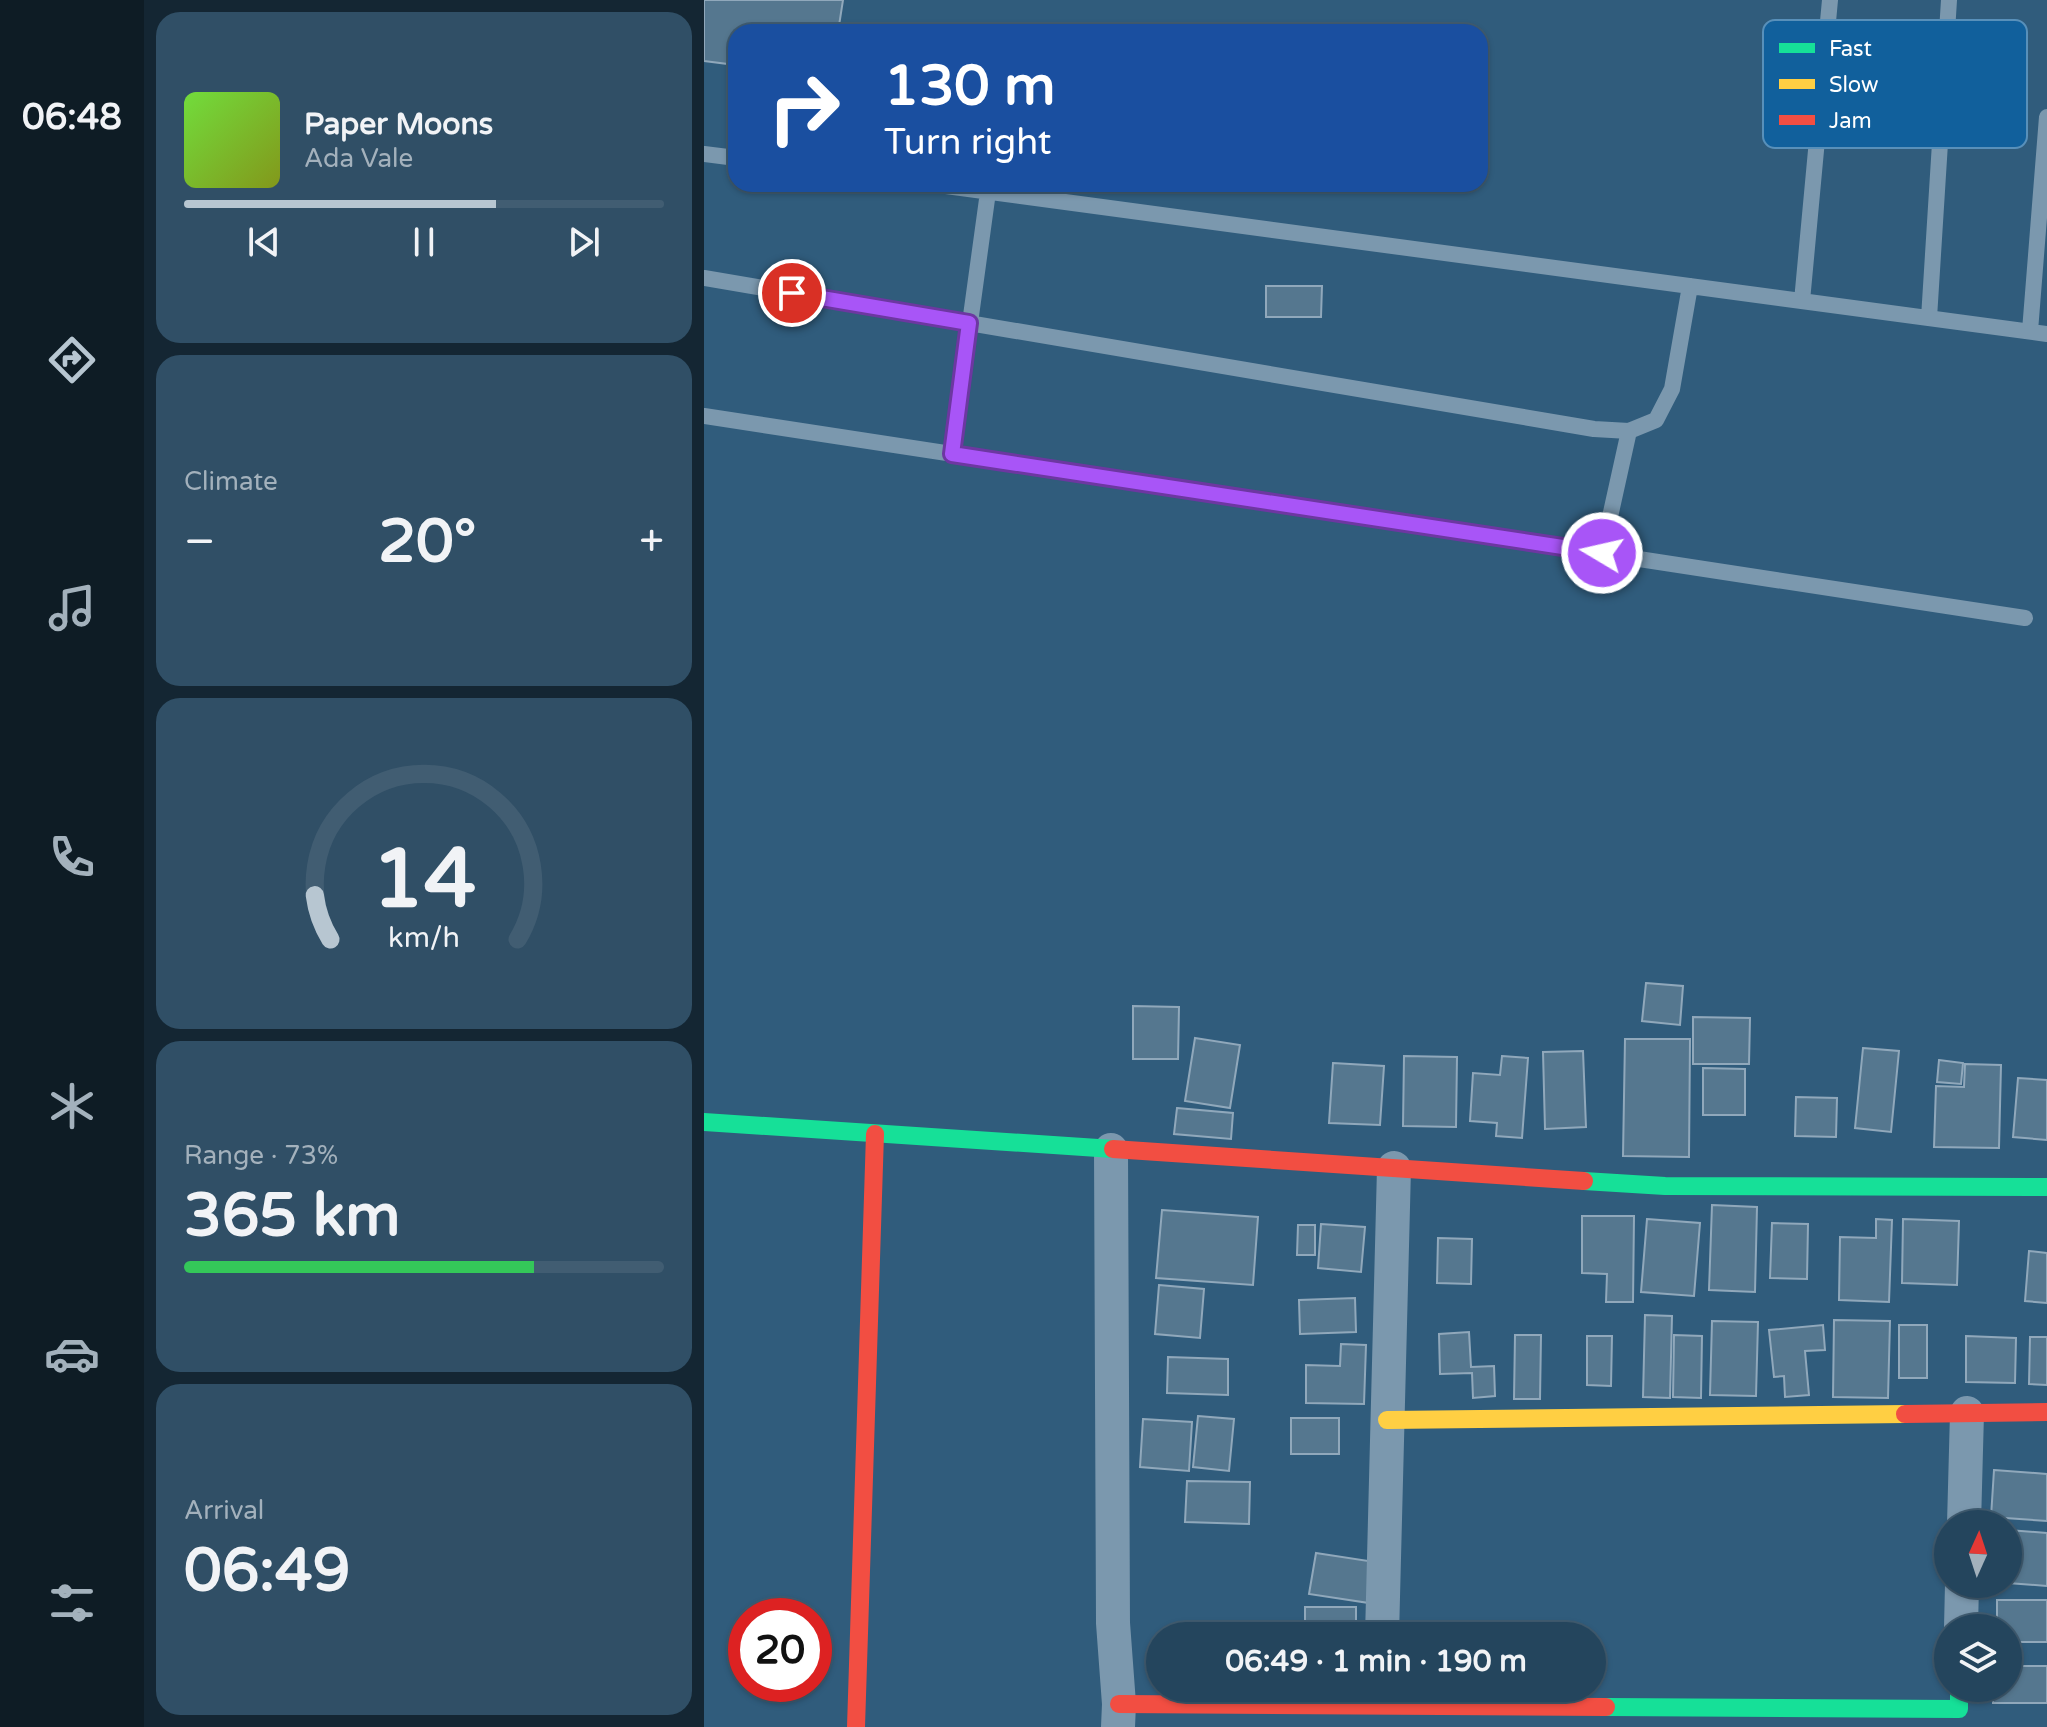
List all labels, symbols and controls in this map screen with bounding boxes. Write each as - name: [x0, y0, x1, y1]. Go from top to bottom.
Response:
- legend: [1763, 20, 2027, 148]
- text: Fast: [1829, 36, 1872, 62]
- text: 130 m: [884, 53, 1055, 120]
- icon: right: [752, 56, 856, 160]
- text: Slow: [1829, 72, 1879, 98]
- text: 06:48: [22, 96, 122, 139]
- text: Paper Moons: [304, 106, 493, 143]
- text: Jam: [1829, 108, 1872, 134]
- text: Turn right: [884, 121, 1051, 164]
- text: Ada Vale: [304, 143, 413, 174]
- icon: previous: [242, 220, 286, 264]
- icon: pause: [402, 220, 446, 264]
- icon: next: [562, 220, 606, 264]
- pin: [758, 259, 826, 327]
- icon: arrive: [770, 271, 814, 315]
- icon: directions: [44, 332, 100, 388]
- text: Climate: [184, 466, 278, 497]
- text: 20°: [378, 506, 476, 578]
- position arrow: [1560, 511, 1644, 595]
- text: −: [184, 516, 215, 569]
- text: +: [639, 516, 664, 569]
- icon: music: [44, 580, 100, 636]
- icon: phone: [44, 829, 100, 885]
- text: 14: [372, 829, 476, 929]
- text: km/h: [388, 921, 460, 955]
- icon: climate: [44, 1078, 100, 1134]
- text: Range · 73%: [184, 1140, 338, 1171]
- text: 365 km: [184, 1180, 400, 1252]
- icon: car: [44, 1326, 100, 1382]
- text: Arrival: [184, 1495, 264, 1526]
- north arrow: [1934, 1510, 2022, 1598]
- map controls: [1934, 1510, 2022, 1702]
- text: 06:49: [184, 1535, 350, 1607]
- icon: filters: [44, 1575, 100, 1631]
- speed limit sign: 20: [728, 1598, 832, 1702]
- button: layers: [1934, 1614, 2022, 1702]
- text: 06:49 · 1 min · 190 m: [1225, 1643, 1527, 1680]

